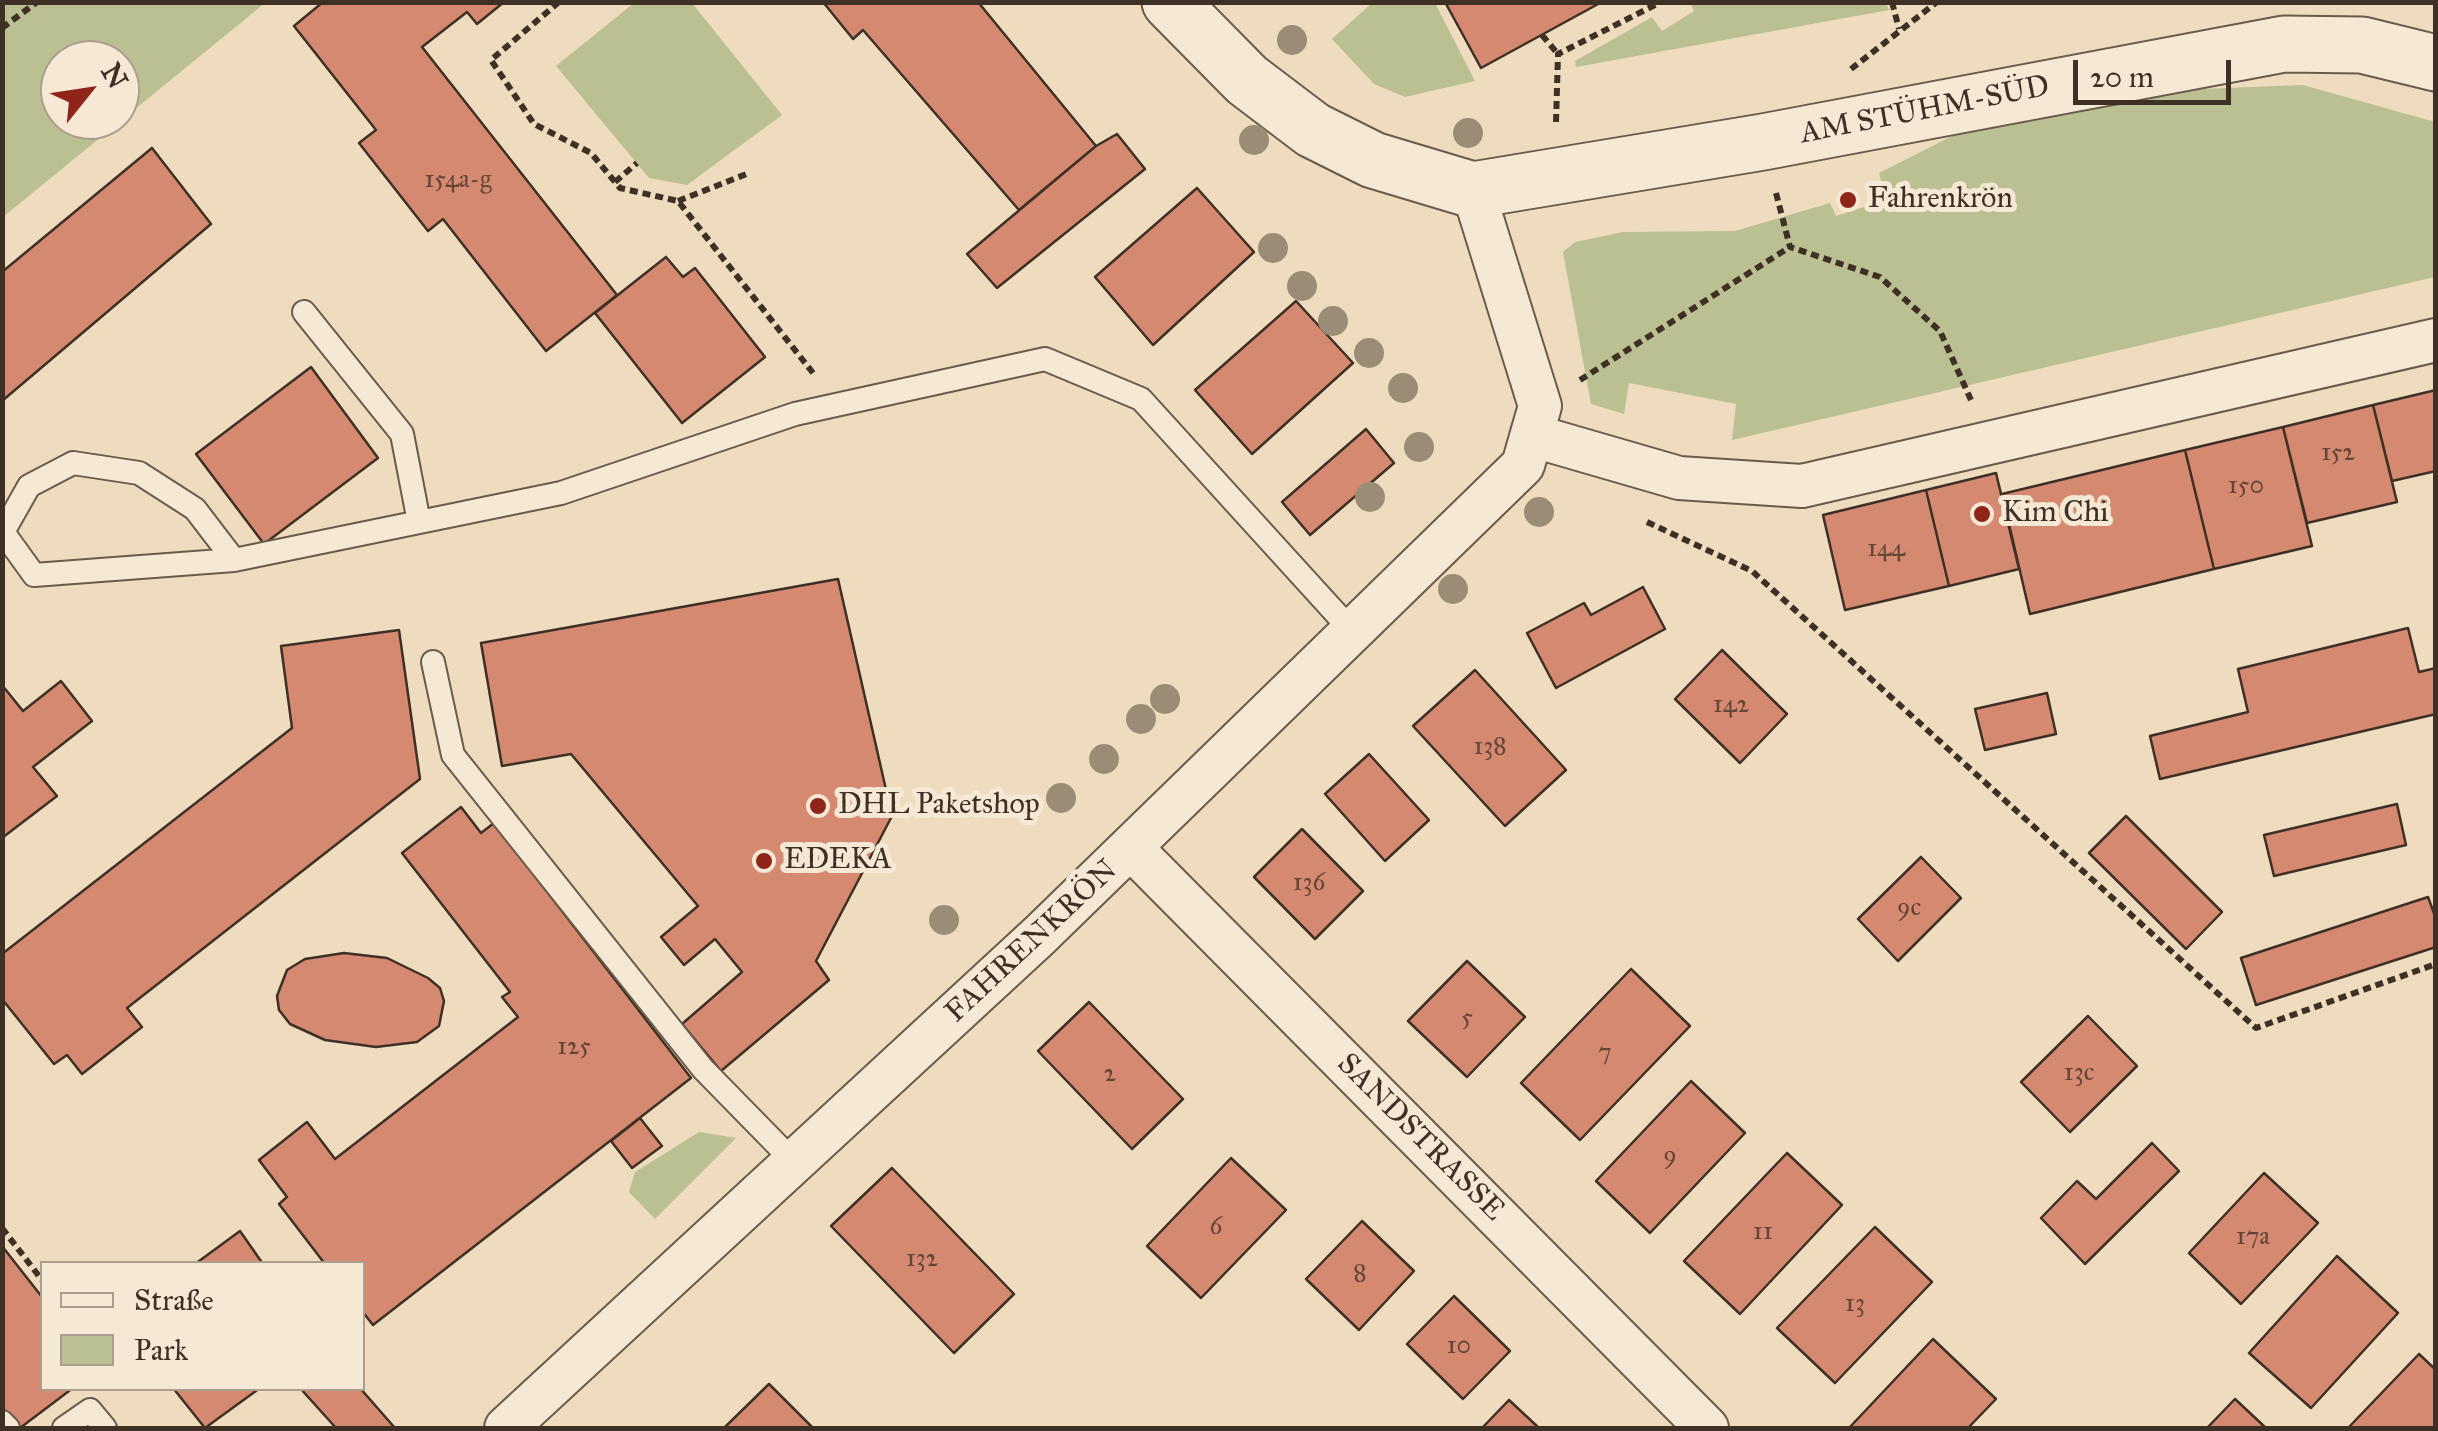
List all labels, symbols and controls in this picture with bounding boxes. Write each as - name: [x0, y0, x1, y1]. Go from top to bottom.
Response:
- north arrow: [40, 40, 140, 140]
- scale bar: [2078, 40, 2236, 102]
- text: N: [94, 57, 136, 95]
- text: 20 m: [2090, 59, 2154, 95]
- street label: AM STÜHM-SÜD: [1797, 69, 2053, 153]
- house number: 154a-g: [424, 166, 492, 196]
- place label: Fahrenkrön: [1868, 182, 2013, 218]
- marker: Fahrenkrön: [1837, 189, 1859, 211]
- house number: 152: [2321, 439, 2355, 469]
- house number: 150: [2228, 472, 2264, 502]
- place label: Kim Chi: [2002, 496, 2109, 532]
- marker: Kim Chi: [1971, 503, 1993, 525]
- house number: 144: [1867, 535, 1905, 565]
- house number: 142: [1713, 691, 1749, 721]
- house number: 138: [1473, 733, 1507, 763]
- place label: DHL Paketshop: [838, 788, 1040, 824]
- marker: DHL Paketshop: [807, 795, 829, 817]
- place label: EDEKA: [784, 843, 892, 879]
- marker: EDEKA: [753, 850, 775, 872]
- street label: FAHRENKRÖN: [939, 853, 1125, 1031]
- house number: 136: [1293, 869, 1325, 899]
- house number: 9c: [1897, 894, 1921, 924]
- house number: 5: [1461, 1004, 1473, 1034]
- house number: 125: [557, 1033, 591, 1063]
- house number: 7: [1598, 1039, 1612, 1069]
- street label: SANDSTRASSE: [1329, 1047, 1511, 1229]
- house number: 13c: [2064, 1059, 2094, 1089]
- house number: 2: [1104, 1060, 1116, 1090]
- house number: 9: [1663, 1142, 1677, 1172]
- house number: 6: [1210, 1213, 1222, 1243]
- house number: 11: [1753, 1218, 1773, 1248]
- house number: 17a: [2236, 1223, 2270, 1253]
- house number: 132: [906, 1245, 938, 1275]
- house number: 8: [1353, 1260, 1367, 1290]
- legend: [40, 1261, 365, 1391]
- text: Straße: [134, 1282, 214, 1318]
- house number: 13: [1845, 1290, 1865, 1320]
- text: Park: [134, 1332, 188, 1368]
- house number: 10: [1447, 1332, 1471, 1362]

